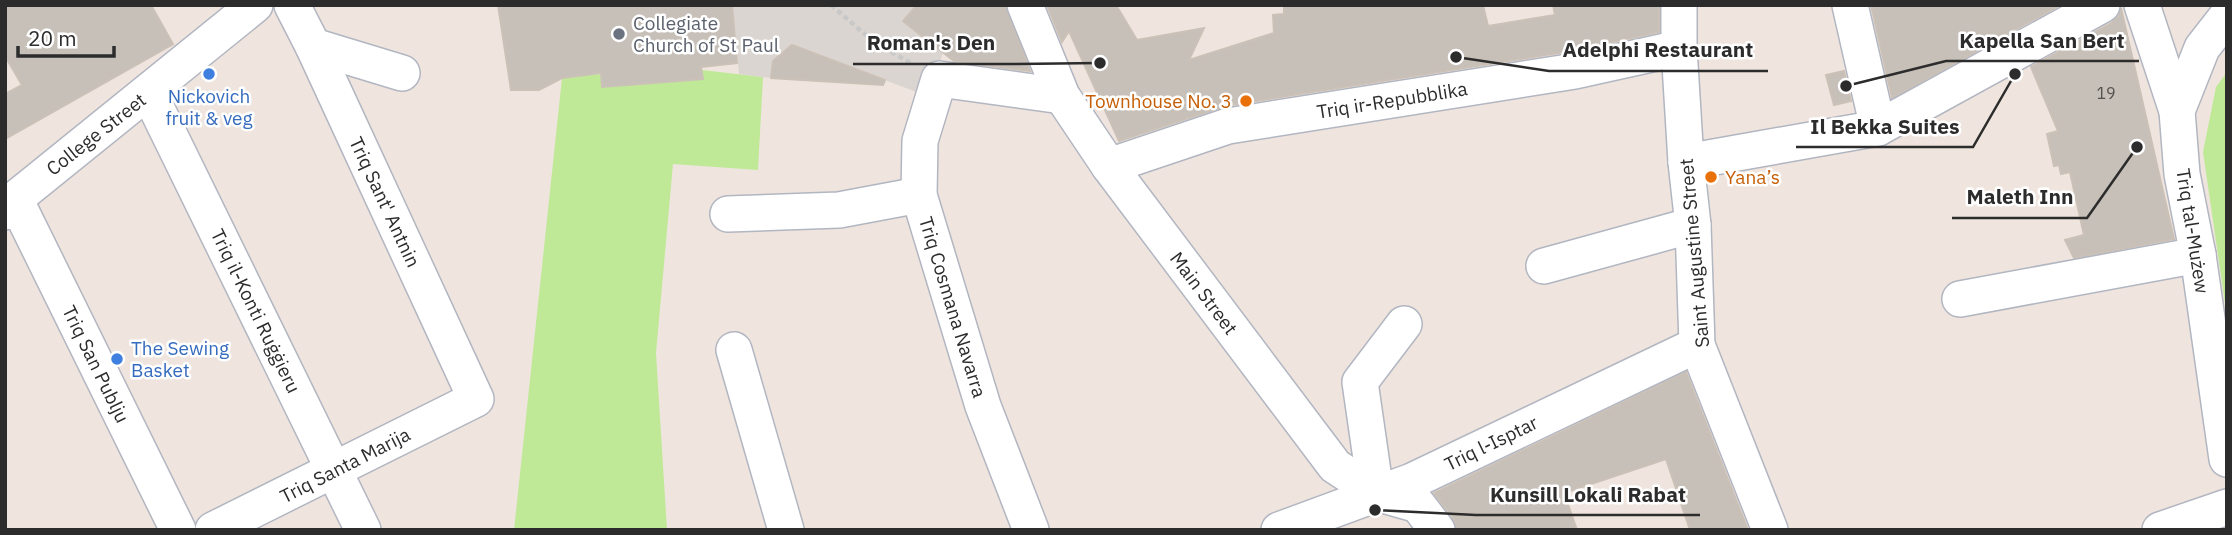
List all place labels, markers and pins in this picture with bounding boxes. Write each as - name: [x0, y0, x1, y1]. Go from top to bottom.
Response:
- place label: Collegiate Church of St Paul: [633, 11, 779, 57]
- callout: Kapella San Bert: [1946, 19, 2139, 61]
- callout: Roman's Den: [853, 22, 1009, 64]
- marker: Collegiate Church of St Paul: [611, 26, 627, 42]
- callout: Adelphi Restaurant: [1549, 29, 1768, 71]
- marker: Nickovich fruit & veg: [201, 66, 217, 82]
- place label: Nickovich fruit & veg: [165, 84, 253, 130]
- place label: Townhouse No. 3: [1085, 89, 1232, 113]
- marker: Townhouse No. 3: [1238, 93, 1254, 109]
- callout: Il Bekka Suites: [1796, 105, 1973, 147]
- place label: Yana’s: [1725, 165, 1780, 189]
- marker: Yana’s: [1703, 169, 1719, 185]
- callout: Maleth Inn: [1952, 176, 2087, 218]
- place label: The Sewing Basket: [131, 336, 229, 382]
- marker: The Sewing Basket: [109, 351, 125, 367]
- callout: Kunsill Lokali Rabat: [1476, 473, 1700, 515]

